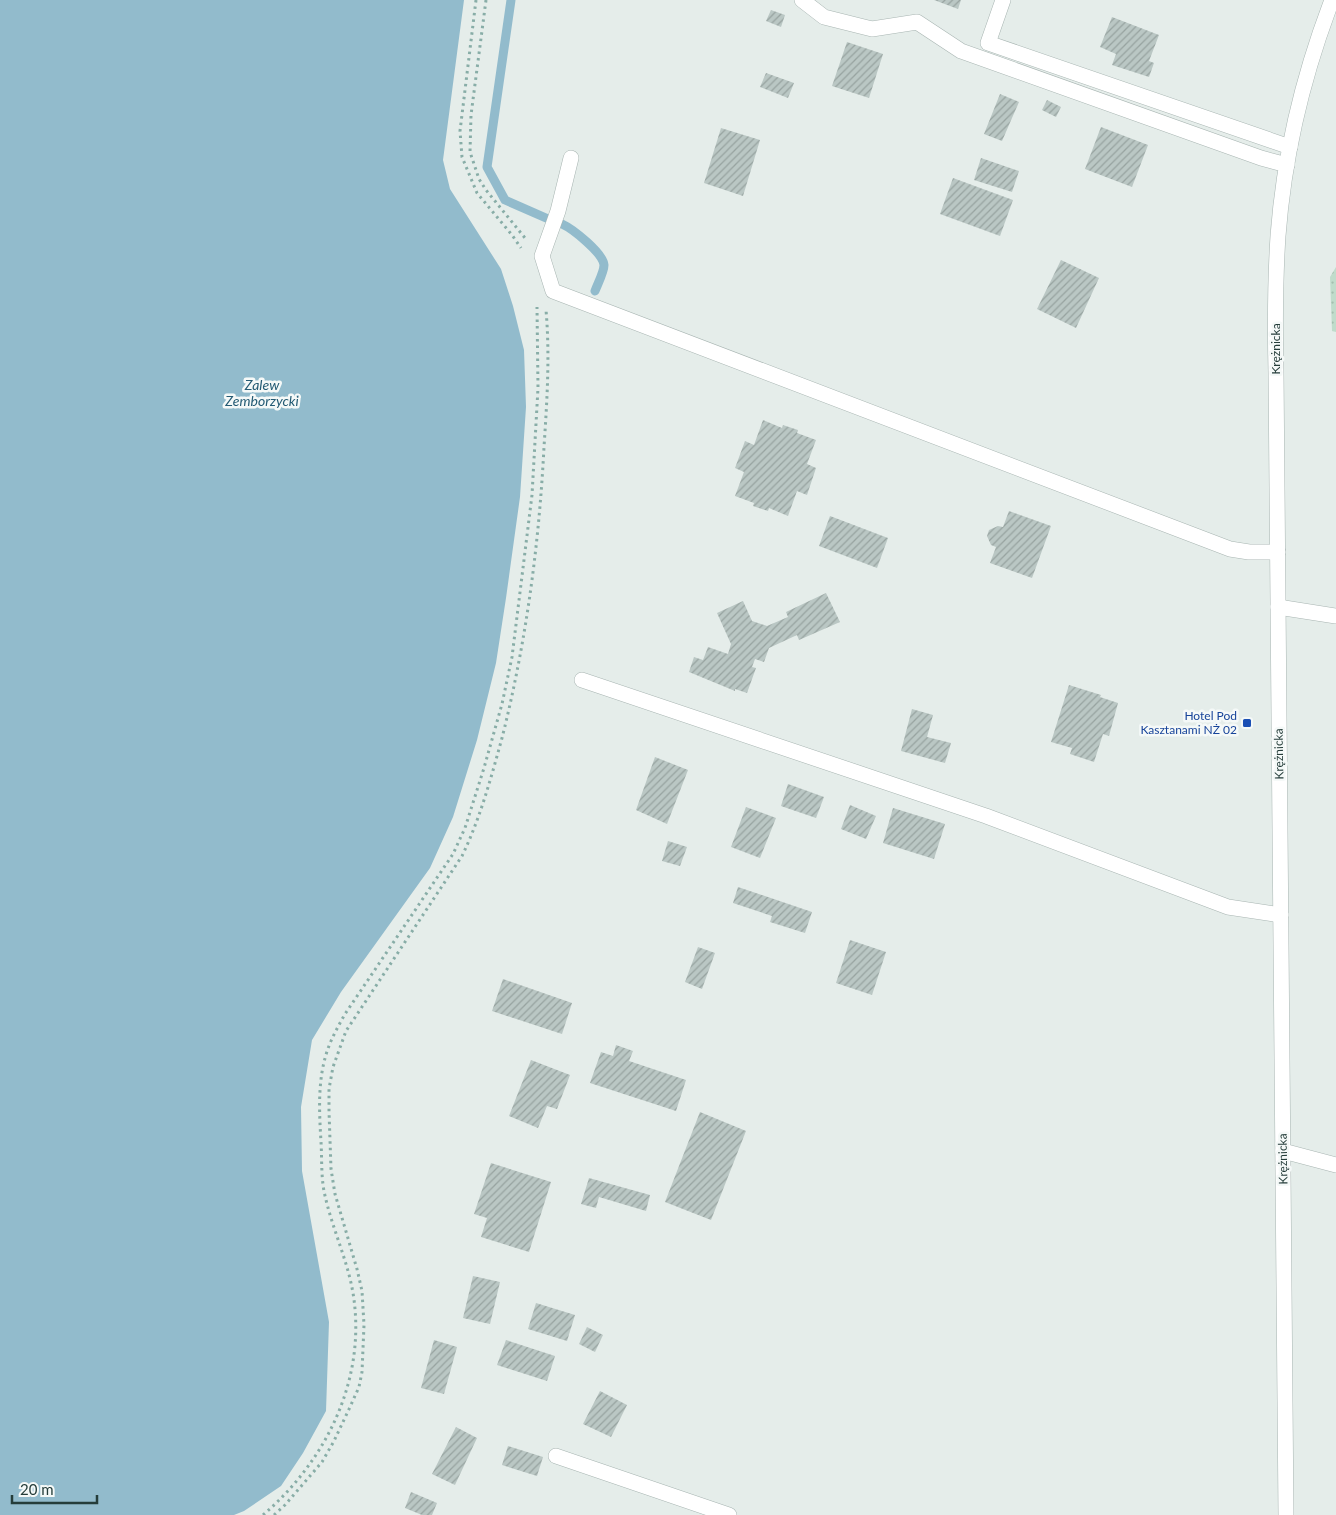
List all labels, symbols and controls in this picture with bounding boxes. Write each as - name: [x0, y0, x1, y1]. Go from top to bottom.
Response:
- street label: Krężnicka: [1268, 323, 1283, 375]
- water label: Zalew Zemborzycki: [224, 376, 299, 409]
- place label: Hotel Pod Kasztanami NŻ 02: [1140, 708, 1237, 737]
- marker: Hotel Pod Kasztanami NŻ 02: [1241, 717, 1253, 729]
- street label: Krężnicka: [1271, 728, 1286, 780]
- street label: Krężnicka: [1275, 1133, 1290, 1185]
- scale bar: [12, 1472, 98, 1504]
- text: 20 m: [20, 1480, 54, 1498]

